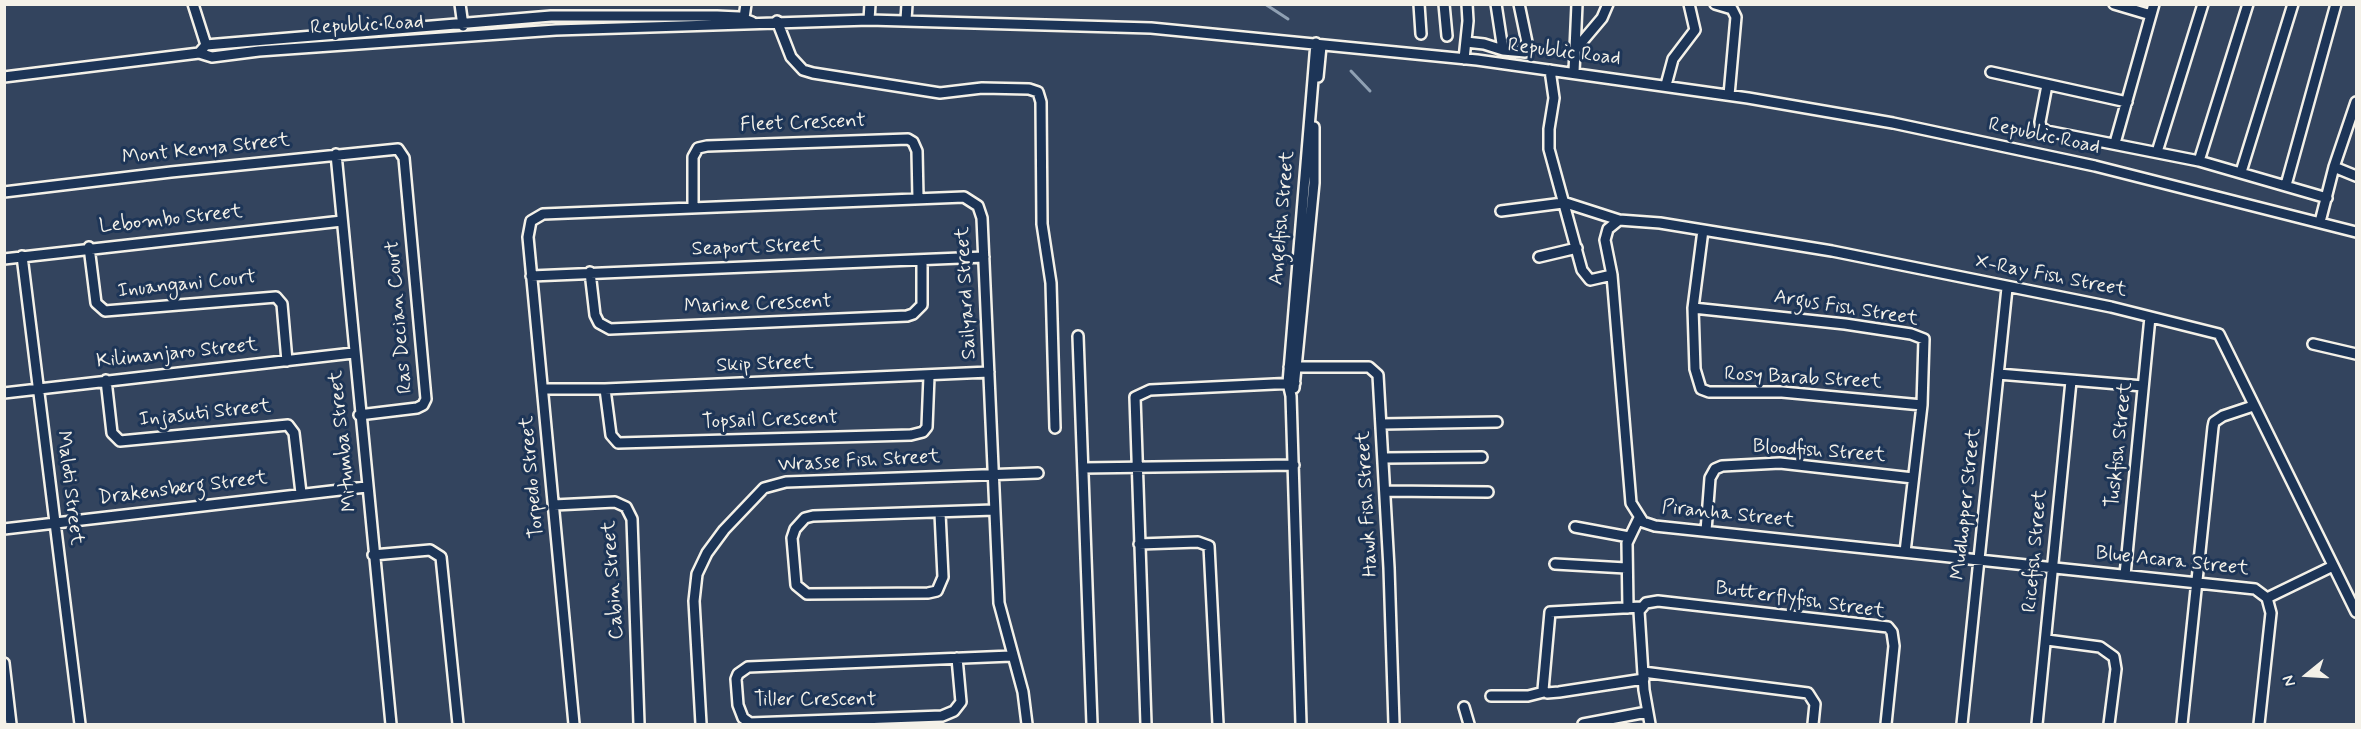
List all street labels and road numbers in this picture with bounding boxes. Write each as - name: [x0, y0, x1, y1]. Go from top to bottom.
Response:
- street label: Republic Road: [310, 11, 424, 41]
- street label: Republic Road: [1506, 34, 1622, 72]
- street label: Fleet Crescent: [740, 110, 866, 138]
- street label: Republic Road: [1986, 113, 2102, 161]
- street label: Mont Kenya Street: [121, 129, 291, 171]
- street label: Angelfish Street: [1265, 150, 1301, 286]
- street label: Lebombo Street: [98, 201, 244, 239]
- street label: Sailyard Street: [952, 226, 982, 360]
- street label: Seaport Street: [691, 234, 823, 262]
- street label: Ras Decian Court: [381, 239, 419, 395]
- street label: X-Ray Fish Street: [1973, 251, 2129, 303]
- street label: Inuangani Court: [117, 266, 257, 304]
- street label: Argus Fish Street: [1772, 286, 1920, 332]
- street label: Marine Crescent: [684, 290, 832, 320]
- street label: Kilimanjaro Street: [95, 334, 259, 374]
- street label: Skip Street: [716, 351, 814, 379]
- street label: Rosy Barab Street: [1724, 363, 1882, 395]
- street label: Mitumba Street: [325, 369, 363, 513]
- street label: Tuskfish Street: [2101, 381, 2139, 509]
- street label: Injasuti Street: [138, 395, 272, 433]
- street label: Topsail Crescent: [702, 407, 838, 435]
- street label: Torpedo Street: [516, 415, 550, 539]
- street label: Mudhopper Street: [1947, 427, 1987, 581]
- street label: Maloti Street: [50, 429, 88, 547]
- street label: Hawk Fish Street: [1352, 430, 1384, 578]
- street label: Bloodfish Street: [1752, 435, 1886, 469]
- street label: Wrasse Fish Street: [777, 446, 941, 478]
- street label: Drakensberg Street: [97, 467, 269, 511]
- street label: Ricefish Street: [2019, 488, 2053, 614]
- street label: Piranha Street: [1660, 496, 1796, 534]
- street label: Cabin Street: [598, 520, 630, 640]
- street label: Blue Acara Street: [2094, 542, 2250, 582]
- street label: Butterflyfish Street: [1714, 577, 1886, 625]
- street label: Tiller Crescent: [754, 689, 876, 713]

